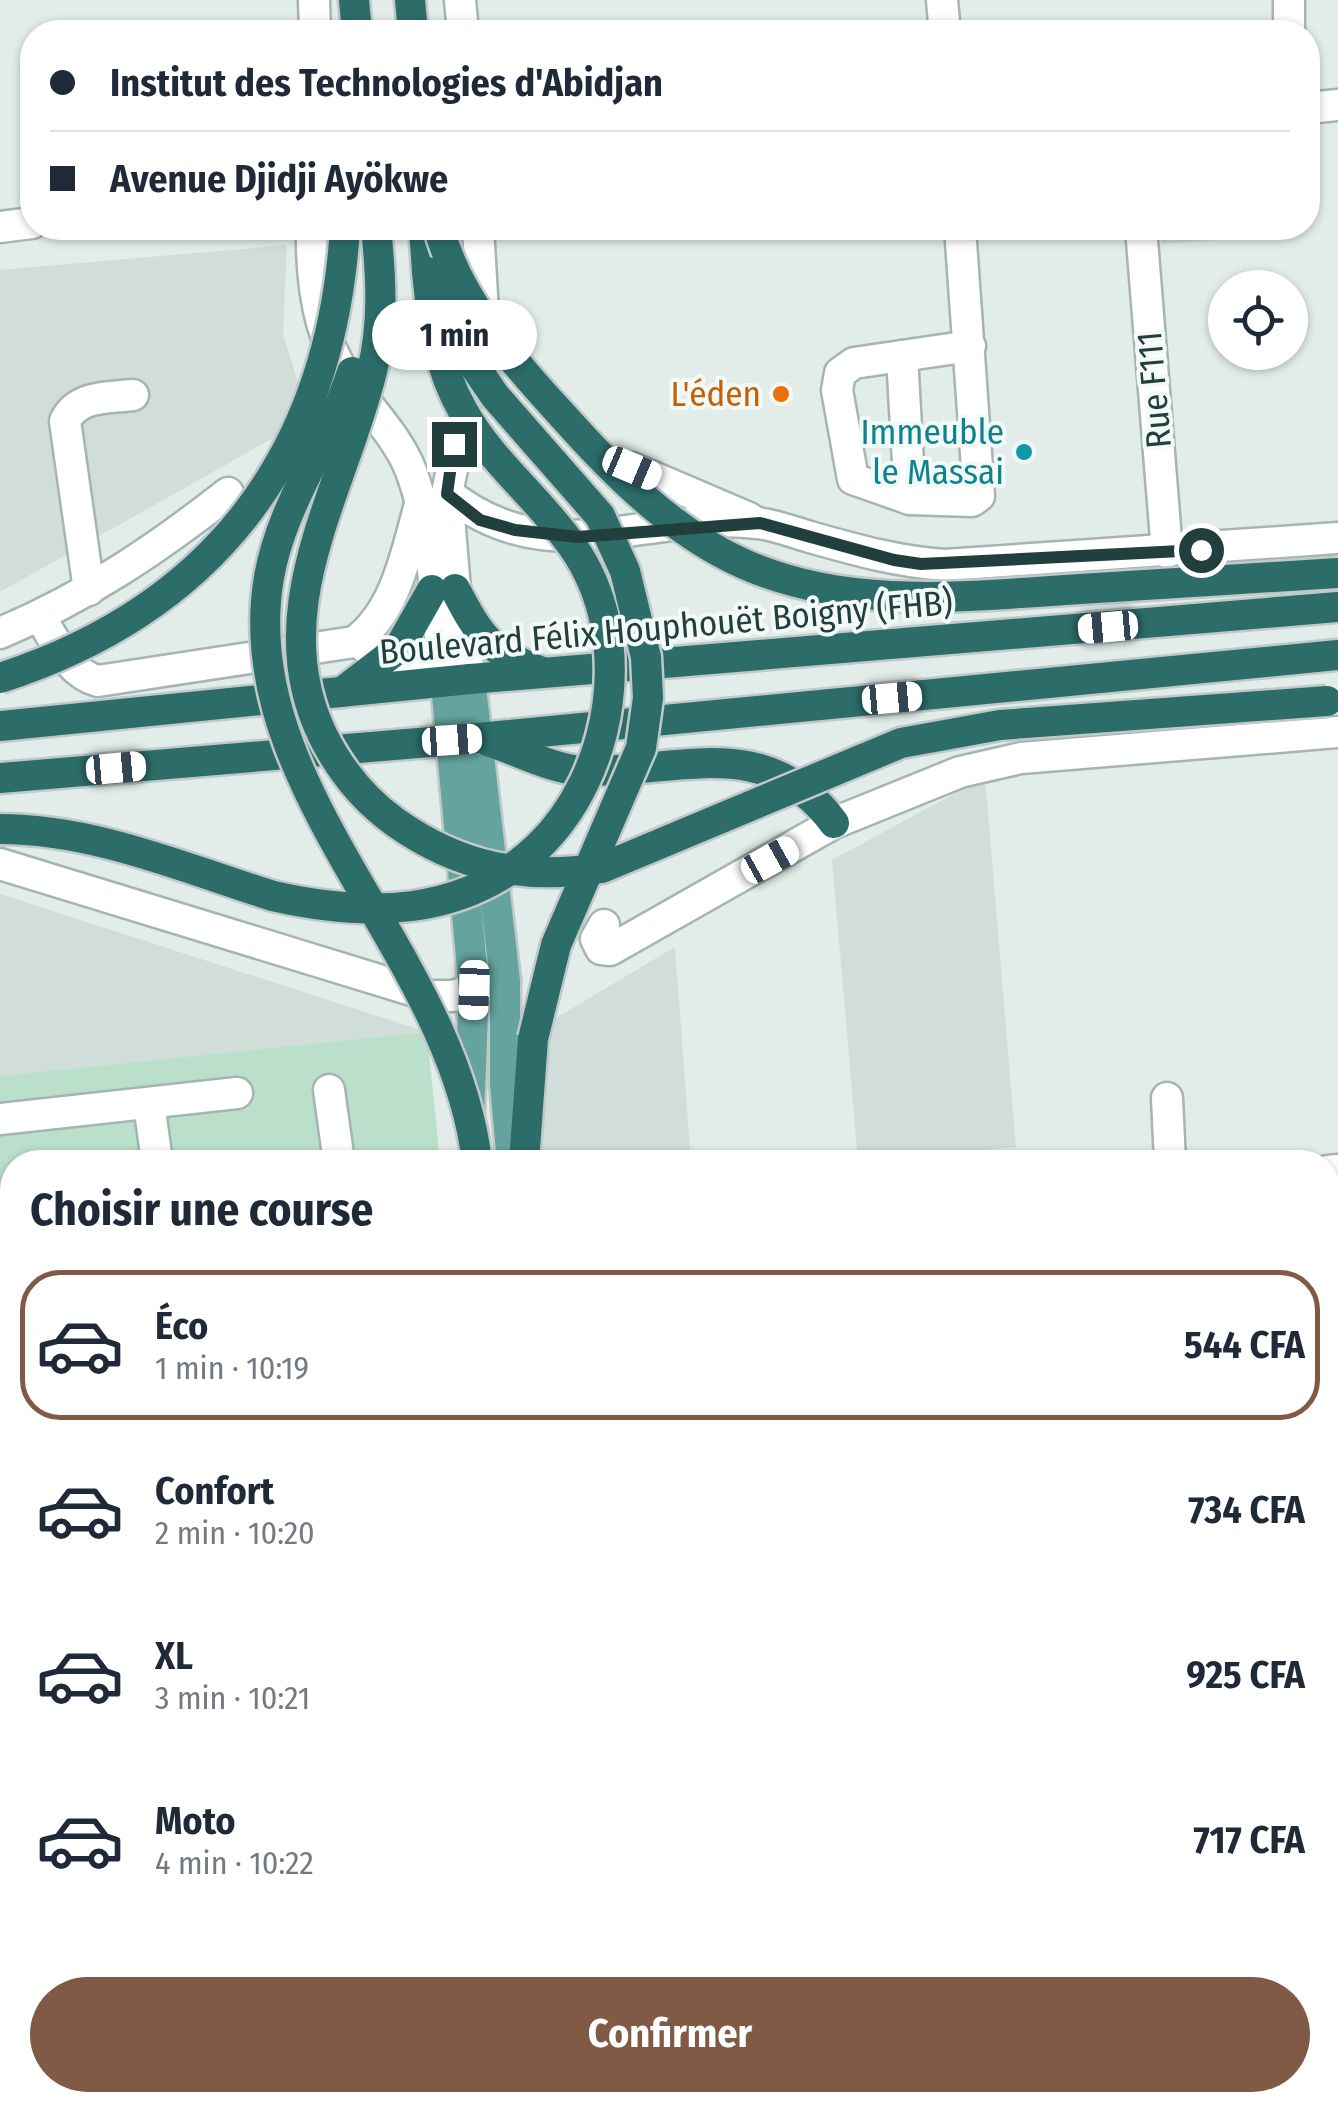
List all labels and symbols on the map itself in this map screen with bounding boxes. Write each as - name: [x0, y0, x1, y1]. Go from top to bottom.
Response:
- callout: 1 min: [372, 299, 536, 369]
- street label: Rue F111: [1128, 330, 1180, 450]
- place label: L'éden: [670, 373, 761, 415]
- marker: L'éden: [770, 383, 792, 405]
- place label: Immeuble le Massai: [860, 411, 1004, 493]
- route end: [432, 422, 477, 467]
- marker: Immeuble le Massai: [1013, 441, 1035, 463]
- car: [599, 442, 665, 494]
- route start: [1179, 528, 1224, 573]
- street label: Boulevard Félix Houphouët Boigny (FHB): [378, 581, 954, 673]
- car: [1077, 609, 1139, 645]
- car: [861, 680, 923, 716]
- car: [421, 723, 483, 757]
- car: [85, 750, 147, 786]
- car: [736, 832, 804, 888]
- car: [458, 959, 490, 1021]

